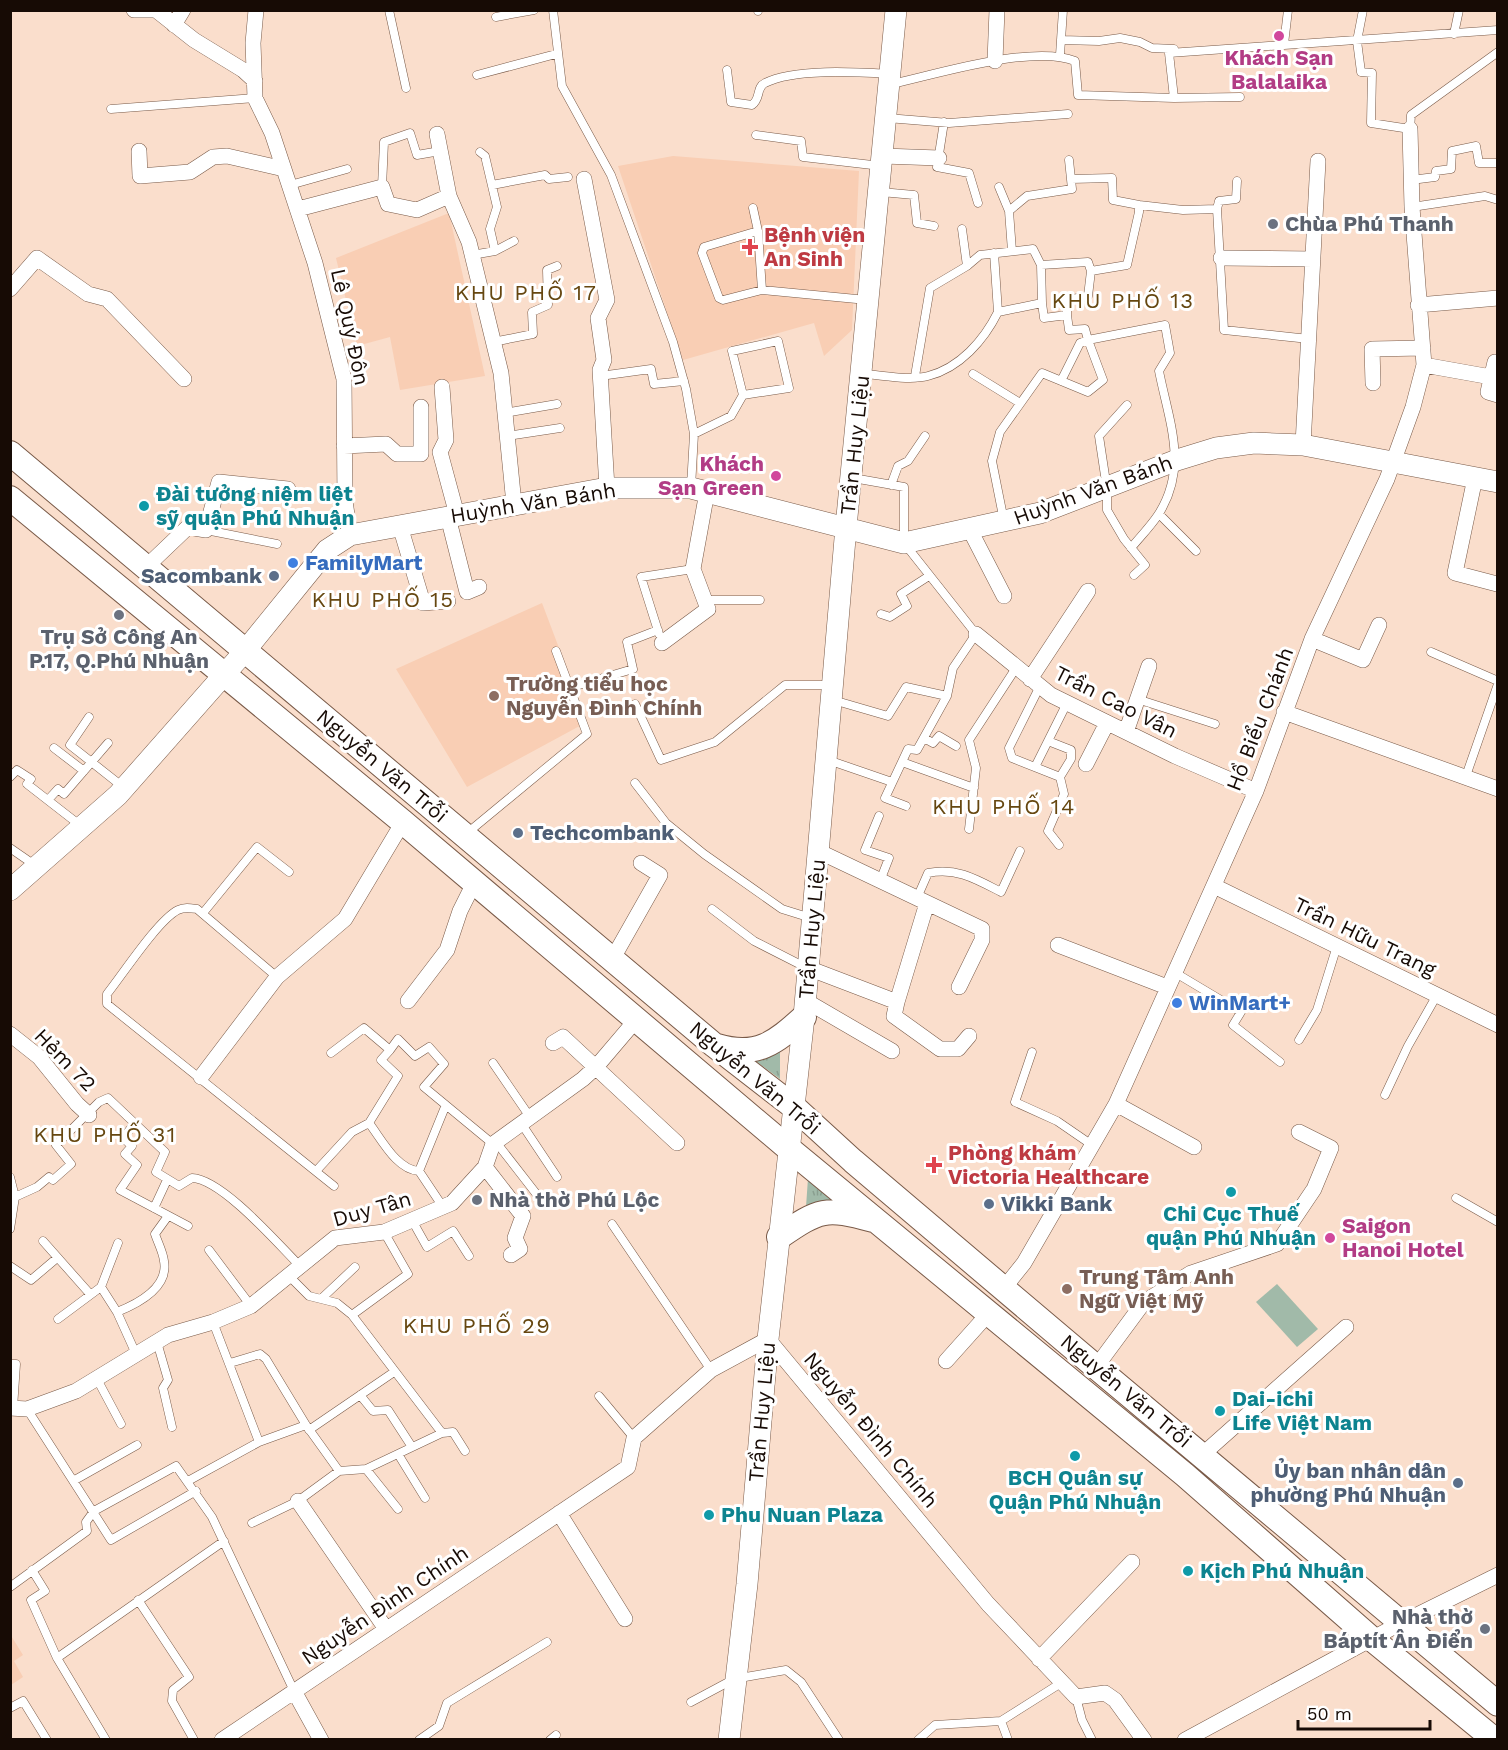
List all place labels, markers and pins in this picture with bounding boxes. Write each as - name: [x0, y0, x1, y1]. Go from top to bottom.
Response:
- marker: Khách Sạn Balalaika: [1272, 29, 1286, 43]
- place label: Khách Sạn Balalaika: [1224, 45, 1334, 94]
- place label: Chùa Phú Thanh: [1285, 211, 1454, 236]
- marker: Chùa Phú Thanh: [1266, 217, 1280, 231]
- place label: Bệnh viện An Sinh: [764, 222, 865, 271]
- marker: Bệnh viện An Sinh: [741, 238, 759, 256]
- place label: Khách Sạn Green: [658, 451, 764, 500]
- marker: Khách Sạn Green: [769, 469, 783, 483]
- place label: Đài tưởng niệm liệt sỹ quận Phú Nhuận: [156, 481, 354, 530]
- marker: Đài tưởng niệm liệt sỹ quận Phú Nhuận: [137, 499, 151, 513]
- place label: FamilyMart: [305, 550, 422, 575]
- marker: FamilyMart: [286, 556, 300, 570]
- place label: Sacombank: [141, 563, 263, 588]
- marker: Sacombank: [267, 569, 281, 583]
- marker: Trụ Sở Công An P.17, Q.Phú Nhuận: [112, 608, 126, 622]
- place label: Trụ Sở Công An P.17, Q.Phú Nhuận: [29, 624, 209, 673]
- place label: Trường tiểu học Nguyễn Đình Chính: [506, 671, 702, 720]
- marker: Trường tiểu học Nguyễn Đình Chính: [487, 689, 501, 703]
- place label: Techcombank: [530, 820, 675, 845]
- marker: Techcombank: [511, 826, 525, 840]
- place label: WinMart+: [1189, 990, 1291, 1015]
- marker: WinMart+: [1170, 996, 1184, 1010]
- place label: Phòng khám Victoria Healthcare: [948, 1140, 1149, 1189]
- marker: Phòng khám Victoria Healthcare: [925, 1156, 943, 1174]
- marker: Chi Cục Thuế quận Phú Nhuận: [1224, 1185, 1238, 1199]
- place label: Nhà thờ Phú Lộc: [489, 1187, 660, 1212]
- place label: Vikki Bank: [1001, 1191, 1113, 1216]
- marker: Nhà thờ Phú Lộc: [470, 1193, 484, 1207]
- marker: Vikki Bank: [982, 1197, 996, 1211]
- place label: Chi Cục Thuế quận Phú Nhuận: [1146, 1201, 1316, 1250]
- place label: Saigon Hanoi Hotel: [1342, 1213, 1464, 1262]
- marker: Saigon Hanoi Hotel: [1323, 1231, 1337, 1245]
- place label: Trung Tâm Anh Ngữ Việt Mỹ: [1079, 1264, 1234, 1313]
- marker: Trung Tâm Anh Ngữ Việt Mỹ: [1060, 1282, 1074, 1296]
- place label: Dai-ichi Life Việt Nam: [1232, 1386, 1372, 1435]
- marker: Dai-ichi Life Việt Nam: [1213, 1404, 1227, 1418]
- marker: BCH Quân sự Quận Phú Nhuận: [1068, 1449, 1082, 1463]
- place label: Ủy ban nhân dân phường Phú Nhuận: [1250, 1458, 1446, 1507]
- place label: BCH Quân sự Quận Phú Nhuận: [989, 1465, 1161, 1514]
- marker: Ủy ban nhân dân phường Phú Nhuận: [1451, 1476, 1465, 1490]
- place label: Phu Nuan Plaza: [721, 1502, 884, 1527]
- marker: Phu Nuan Plaza: [702, 1508, 716, 1522]
- place label: Kịch Phú Nhuận: [1200, 1558, 1364, 1583]
- marker: Kịch Phú Nhuận: [1181, 1564, 1195, 1578]
- place label: Nhà thờ Báptít Ân Điển: [1323, 1604, 1473, 1653]
- marker: Nhà thờ Báptít Ân Điển: [1478, 1622, 1492, 1636]

